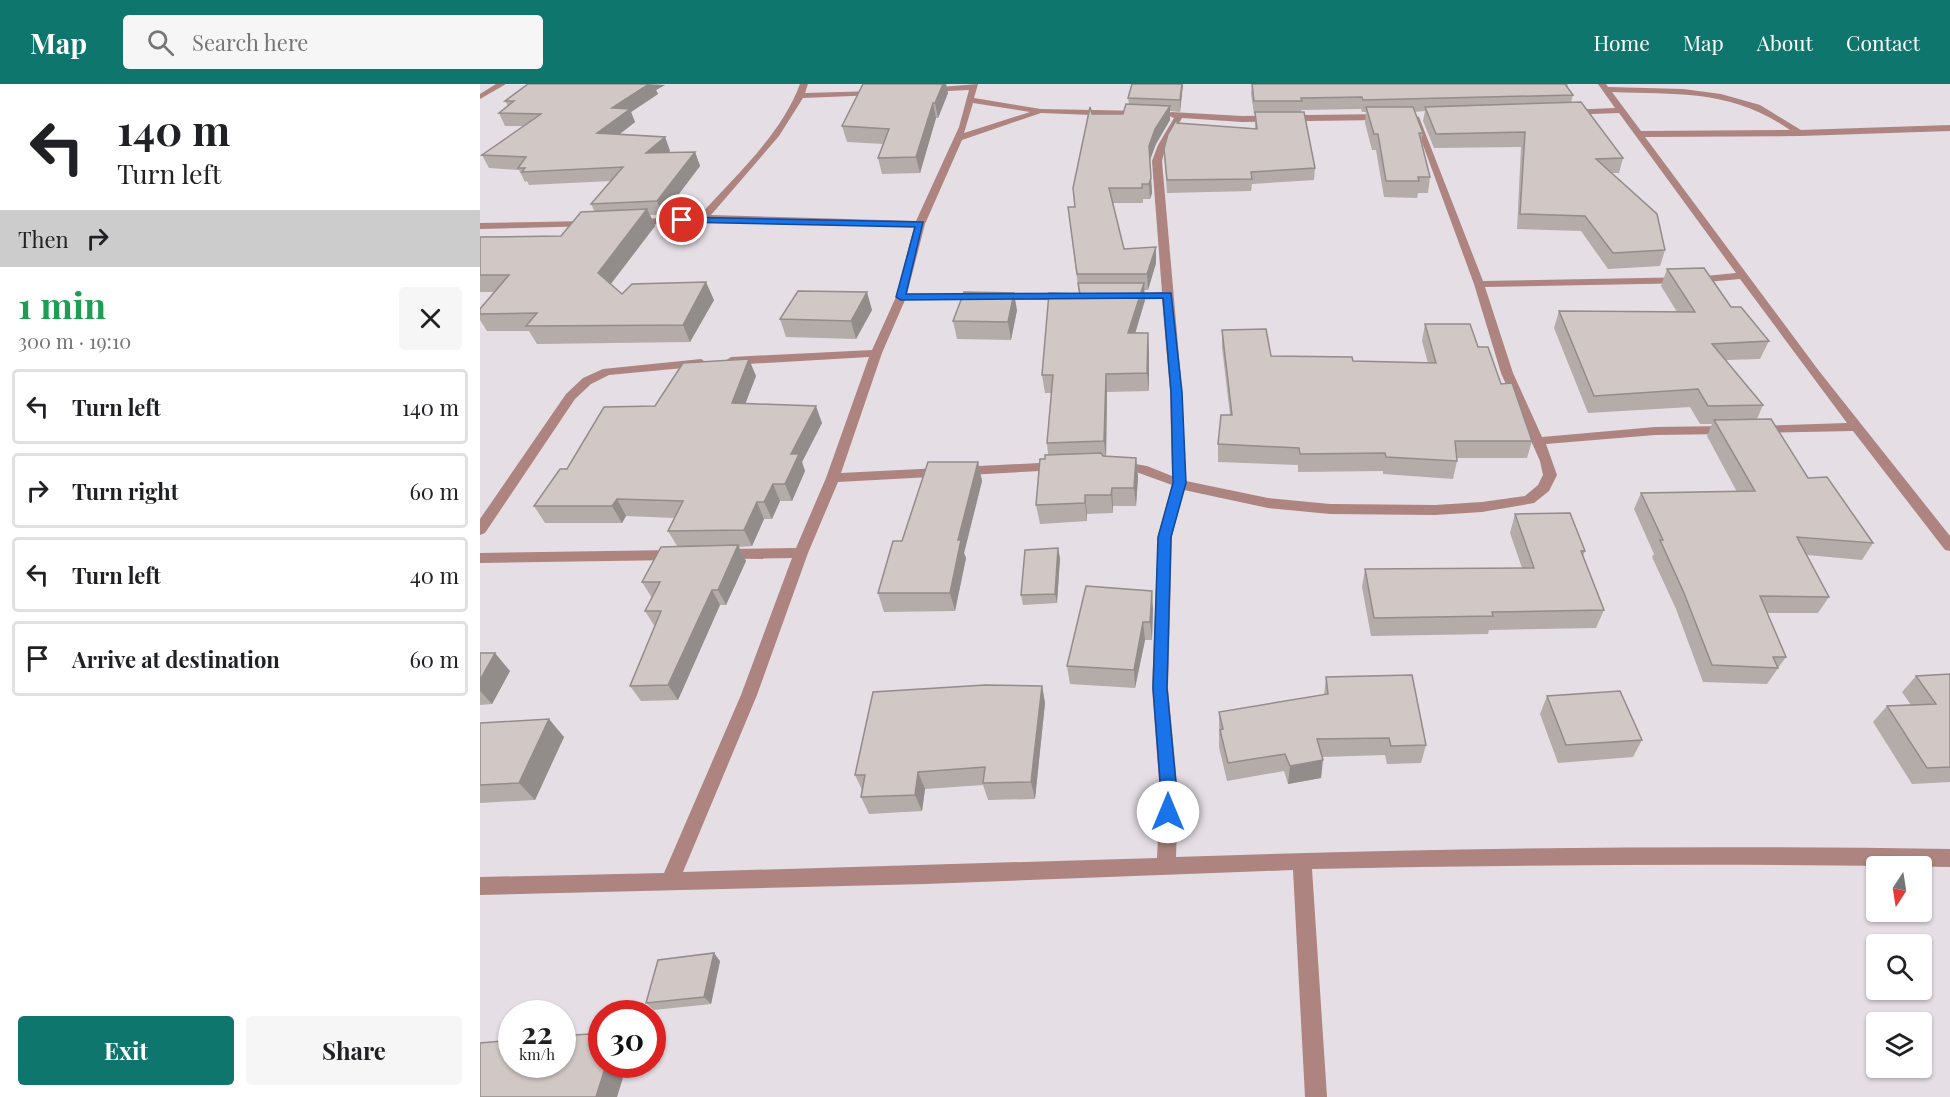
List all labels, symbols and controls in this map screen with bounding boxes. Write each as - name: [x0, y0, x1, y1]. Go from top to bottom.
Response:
- search box: [123, 15, 543, 69]
- text: Map: [30, 24, 87, 61]
- icon: search: [144, 26, 177, 59]
- text: Search here: [192, 27, 308, 57]
- text: Home: [1594, 28, 1650, 56]
- text: Map: [1683, 28, 1724, 56]
- text: About: [1757, 28, 1813, 56]
- text: Contact: [1846, 28, 1920, 56]
- text: 140 m: [117, 101, 230, 157]
- icon: left: [18, 108, 96, 186]
- text: Turn left: [117, 155, 221, 191]
- pin: [656, 194, 707, 245]
- icon: arrive: [665, 203, 698, 236]
- icon: right: [81, 222, 114, 255]
- text: Then: [18, 224, 69, 254]
- text: 1 min: [18, 280, 106, 328]
- button: close: [399, 287, 462, 350]
- text: 300 m · 19:10: [18, 327, 131, 354]
- icon: left: [21, 390, 54, 423]
- text: Turn left: [72, 392, 161, 422]
- text: 140 m: [402, 392, 459, 422]
- icon: right: [21, 474, 54, 507]
- text: Turn right: [72, 476, 178, 506]
- text: 60 m: [409, 476, 459, 506]
- icon: left: [21, 558, 54, 591]
- text: Turn left: [72, 560, 161, 590]
- text: 40 m: [410, 560, 459, 590]
- icon: arrive: [21, 642, 54, 675]
- text: Arrive at destination: [72, 644, 280, 674]
- text: 60 m: [409, 644, 459, 674]
- position arrow: [1136, 780, 1200, 844]
- north arrow: [1866, 856, 1932, 922]
- map controls: [1866, 856, 1932, 1078]
- button: search: [1866, 934, 1932, 1000]
- speed limit sign: 30: [588, 1000, 666, 1078]
- text: 22: [521, 1012, 553, 1052]
- button: layers: [1866, 1012, 1932, 1078]
- button: Exit: [18, 1016, 234, 1085]
- button: Share: [246, 1016, 462, 1085]
- text: km/h: [519, 1044, 555, 1064]

